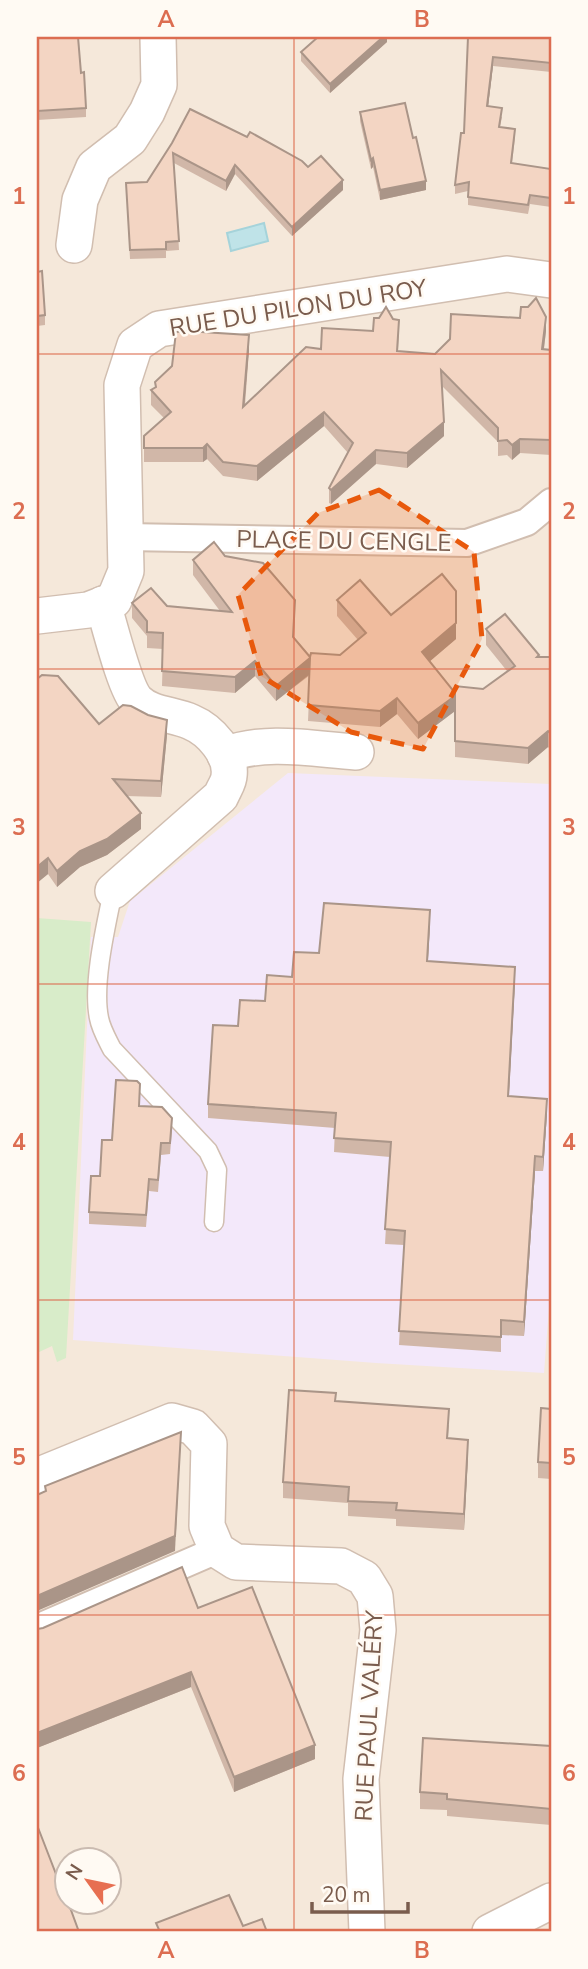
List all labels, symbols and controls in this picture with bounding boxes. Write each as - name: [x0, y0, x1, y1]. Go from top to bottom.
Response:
- text: A: [157, 4, 175, 35]
- text: B: [414, 4, 430, 35]
- text: 1: [12, 181, 26, 212]
- text: 1: [562, 181, 576, 212]
- street label: RUE DU PILON DU ROY: [167, 272, 430, 344]
- text: 2: [12, 496, 26, 527]
- text: 2: [562, 496, 576, 527]
- street label: PLACE DU CENGLE: [236, 523, 452, 559]
- text: 3: [12, 812, 26, 843]
- text: 3: [562, 812, 576, 843]
- text: 4: [12, 1127, 26, 1158]
- text: 4: [562, 1127, 576, 1158]
- text: 5: [12, 1442, 26, 1473]
- text: 5: [562, 1442, 576, 1473]
- street label: RUE PAUL VALÉRY: [347, 1609, 391, 1822]
- text: 6: [12, 1758, 26, 1789]
- text: 6: [562, 1758, 576, 1789]
- north arrow: [52, 1846, 122, 1916]
- text: N: [60, 1859, 89, 1885]
- scale bar: [312, 1871, 408, 1915]
- text: 20 m: [322, 1881, 371, 1909]
- text: A: [157, 1935, 175, 1966]
- text: B: [414, 1935, 430, 1966]

